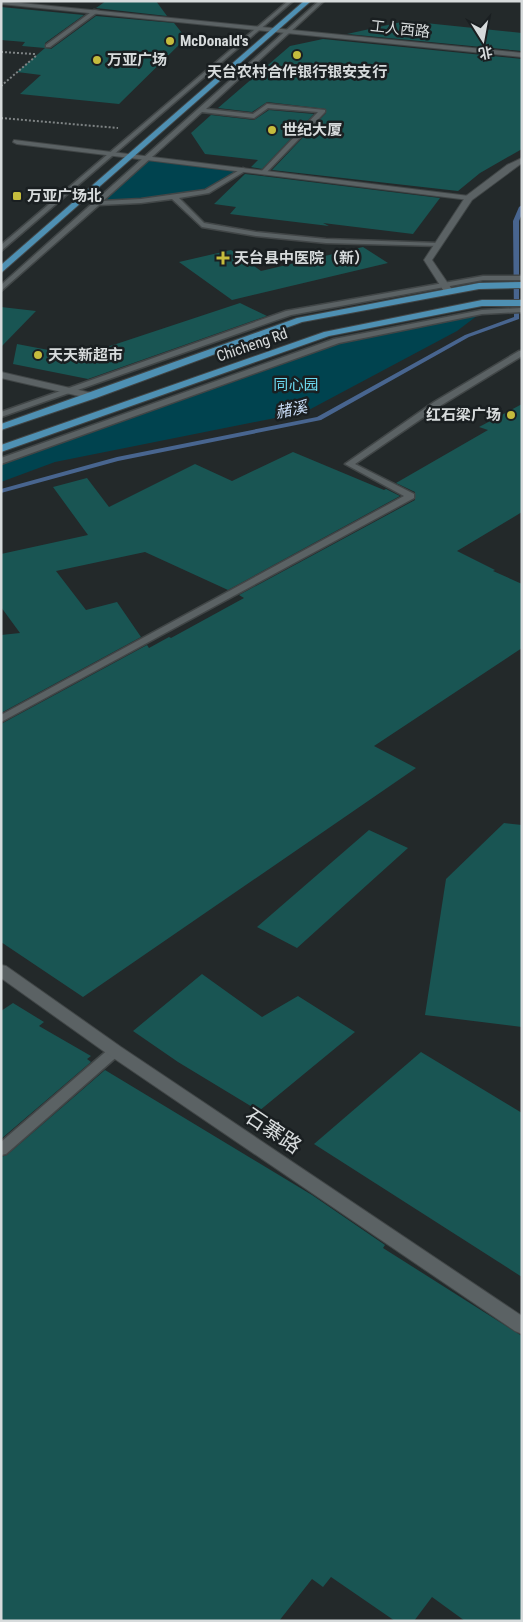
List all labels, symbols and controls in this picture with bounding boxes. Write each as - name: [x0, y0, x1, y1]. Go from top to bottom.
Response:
- north arrow: [458, 15, 508, 65]
- street label: 工人西路: [369, 17, 431, 41]
- place label: McDonald's: [180, 32, 249, 50]
- marker: McDonald's: [164, 35, 176, 47]
- text: 北: [477, 44, 494, 62]
- marker: 天台农村合作银行银安支行: [291, 49, 303, 61]
- place label: 万亚广场: [107, 51, 167, 69]
- marker: 万亚广场: [91, 54, 103, 66]
- place label: 天台农村合作银行银安支行: [207, 63, 387, 81]
- place label: 世纪大厦: [282, 121, 342, 139]
- marker: 世纪大厦: [266, 124, 278, 136]
- place label: 万亚广场北: [27, 187, 102, 205]
- marker: 万亚广场北: [11, 190, 23, 202]
- place label: 天台县中医院（新）: [234, 249, 369, 267]
- marker: 天台县中医院（新）: [216, 251, 230, 265]
- street label: Chicheng Rd: [214, 324, 290, 366]
- place label: 天天新超市: [48, 346, 123, 364]
- marker: 天天新超市: [32, 349, 44, 361]
- park label: 同心园: [273, 376, 319, 394]
- water label: 赭溪: [274, 397, 311, 422]
- place label: 红石梁广场: [426, 406, 501, 424]
- marker: 红石梁广场: [505, 409, 517, 421]
- street label: 石寨路: [240, 1103, 306, 1159]

